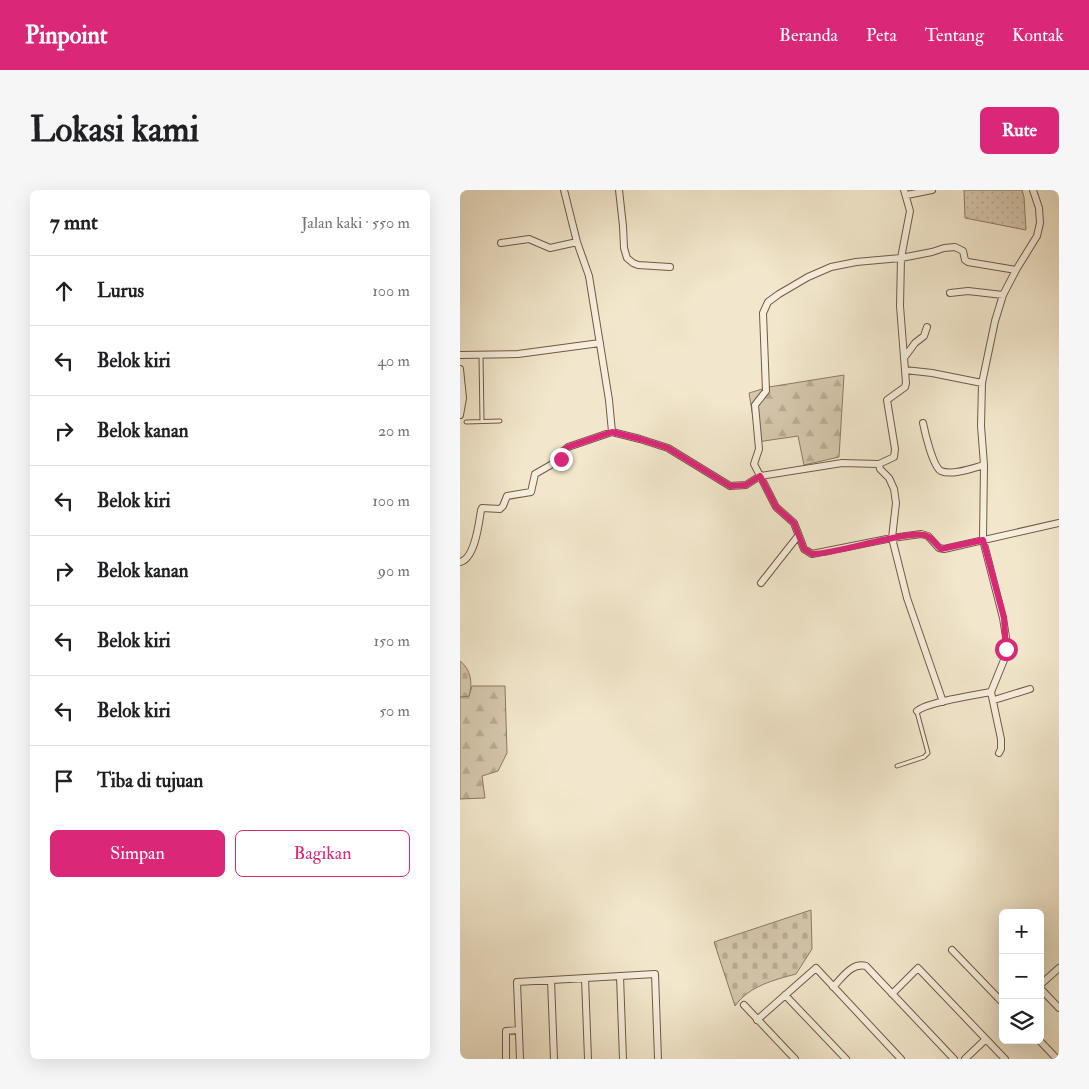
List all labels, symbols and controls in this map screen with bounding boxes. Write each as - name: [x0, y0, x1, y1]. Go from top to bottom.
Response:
- text: Pinpoint: [25, 20, 108, 51]
- text: Beranda: [779, 24, 838, 47]
- text: Peta: [866, 24, 897, 47]
- text: Tentang: [925, 24, 984, 47]
- text: Kontak: [1012, 24, 1064, 47]
- button: Rute: [980, 107, 1059, 154]
- text: Lokasi kami: [30, 108, 199, 152]
- text: 7 mnt: [50, 209, 98, 236]
- text: Jalan kaki · 550 m: [301, 213, 410, 233]
- icon: ahead: [50, 277, 78, 305]
- text: Lurus: [97, 279, 144, 303]
- text: 100 m: [372, 281, 410, 301]
- icon: left: [50, 347, 78, 375]
- text: Belok kiri: [97, 349, 171, 373]
- text: 40 m: [377, 351, 410, 371]
- icon: right: [50, 417, 78, 445]
- text: Belok kanan: [97, 419, 188, 443]
- text: 20 m: [378, 421, 410, 441]
- route end: [550, 448, 573, 471]
- icon: left: [50, 487, 78, 515]
- text: Belok kiri: [97, 489, 171, 513]
- text: 100 m: [372, 491, 410, 511]
- icon: right: [50, 557, 78, 585]
- text: Belok kanan: [97, 559, 188, 583]
- text: 90 m: [378, 561, 410, 581]
- icon: left: [50, 627, 78, 655]
- text: Belok kiri: [97, 629, 171, 653]
- text: 150 m: [373, 631, 410, 651]
- route start: [995, 638, 1018, 661]
- icon: left: [50, 697, 78, 725]
- text: Belok kiri: [97, 699, 171, 723]
- text: 50 m: [379, 701, 410, 721]
- icon: arrive: [50, 767, 78, 795]
- text: Tiba di tujuan: [97, 769, 203, 793]
- button: Simpan: [50, 830, 225, 877]
- button: Bagikan: [235, 830, 410, 877]
- map controls: [999, 909, 1044, 1044]
- button: +: [999, 909, 1044, 954]
- button: −: [999, 954, 1044, 999]
- button: layers: [999, 999, 1044, 1044]

